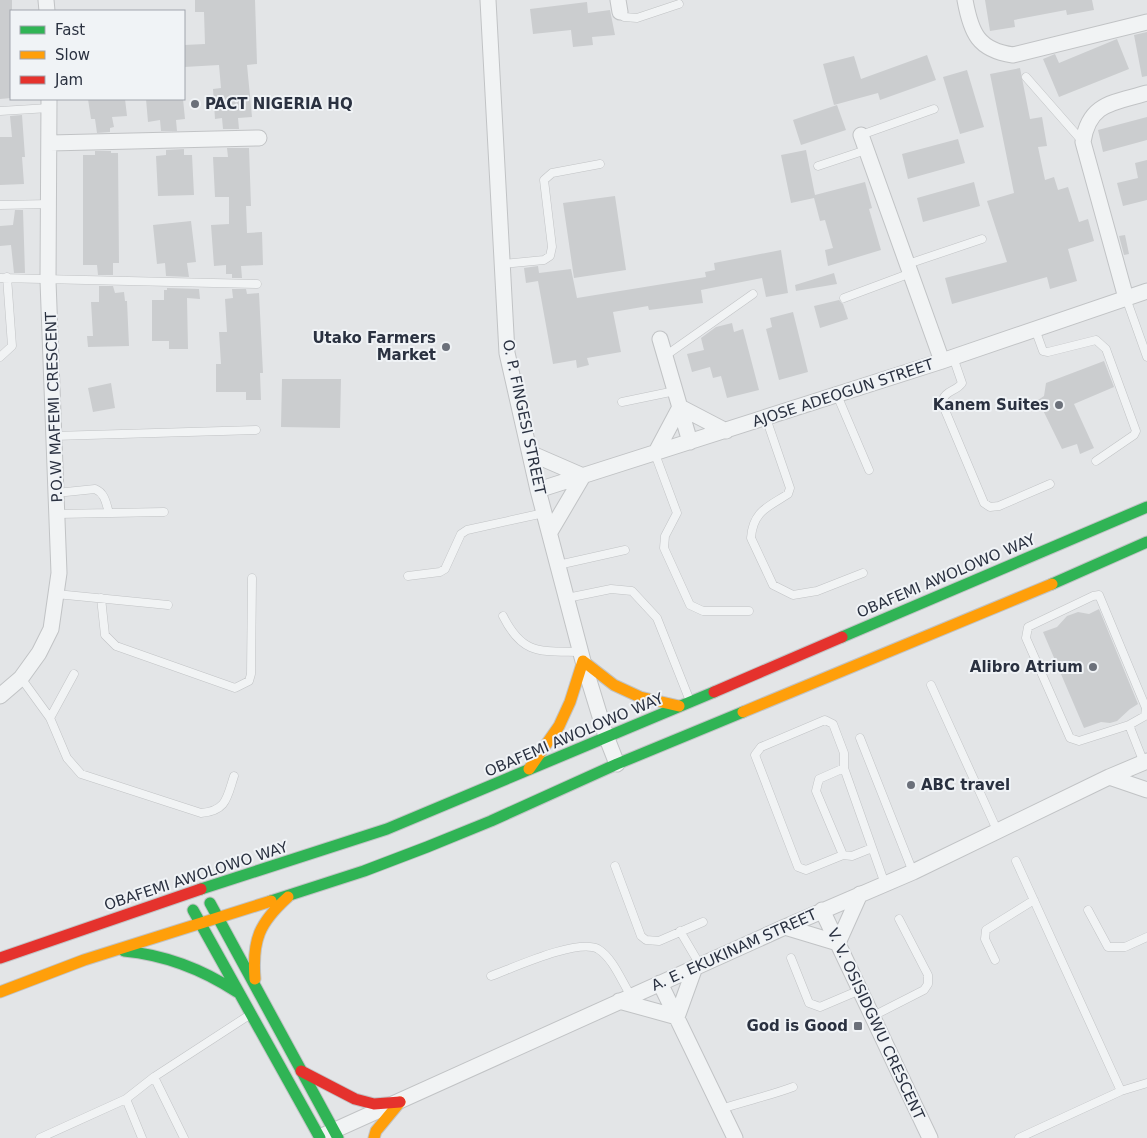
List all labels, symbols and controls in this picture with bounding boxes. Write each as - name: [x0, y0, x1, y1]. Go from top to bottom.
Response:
- legend: [10, 10, 185, 100]
- text: Fast: [55, 21, 85, 39]
- text: Slow: [55, 46, 90, 64]
- text: Jam: [54, 71, 83, 89]
- place label: PACT NIGERIA HQ: [205, 95, 353, 113]
- marker: PACT NIGERIA HQ: [189, 98, 201, 110]
- street label: P.O.W MAFEMI CRESCENT: [42, 311, 66, 503]
- place label: Utako Farmers Market: [312, 329, 436, 364]
- street label: O. P. FINGESI STREET: [499, 338, 549, 497]
- marker: Utako Farmers Market: [440, 341, 452, 353]
- street label: AJOSE ADEOGUN STREET: [750, 355, 937, 431]
- place label: Kanem Suites: [933, 396, 1049, 414]
- marker: Kanem Suites: [1053, 399, 1065, 411]
- street label: OBAFEMI AWOLOWO WAY: [854, 530, 1039, 622]
- place label: Alibro Atrium: [970, 658, 1083, 676]
- marker: Alibro Atrium: [1087, 661, 1099, 673]
- street label: OBAFEMI AWOLOWO WAY: [482, 689, 667, 781]
- place label: ABC travel: [921, 776, 1010, 794]
- marker: ABC travel: [905, 779, 917, 791]
- street label: OBAFEMI AWOLOWO WAY: [102, 838, 291, 914]
- street label: A. E. EKUKINAM STREET: [649, 905, 820, 995]
- street label: V. V. OSISIDGWU CRESCENT: [824, 925, 929, 1123]
- place label: God is Good: [746, 1017, 848, 1035]
- marker: God is Good: [852, 1020, 864, 1032]

